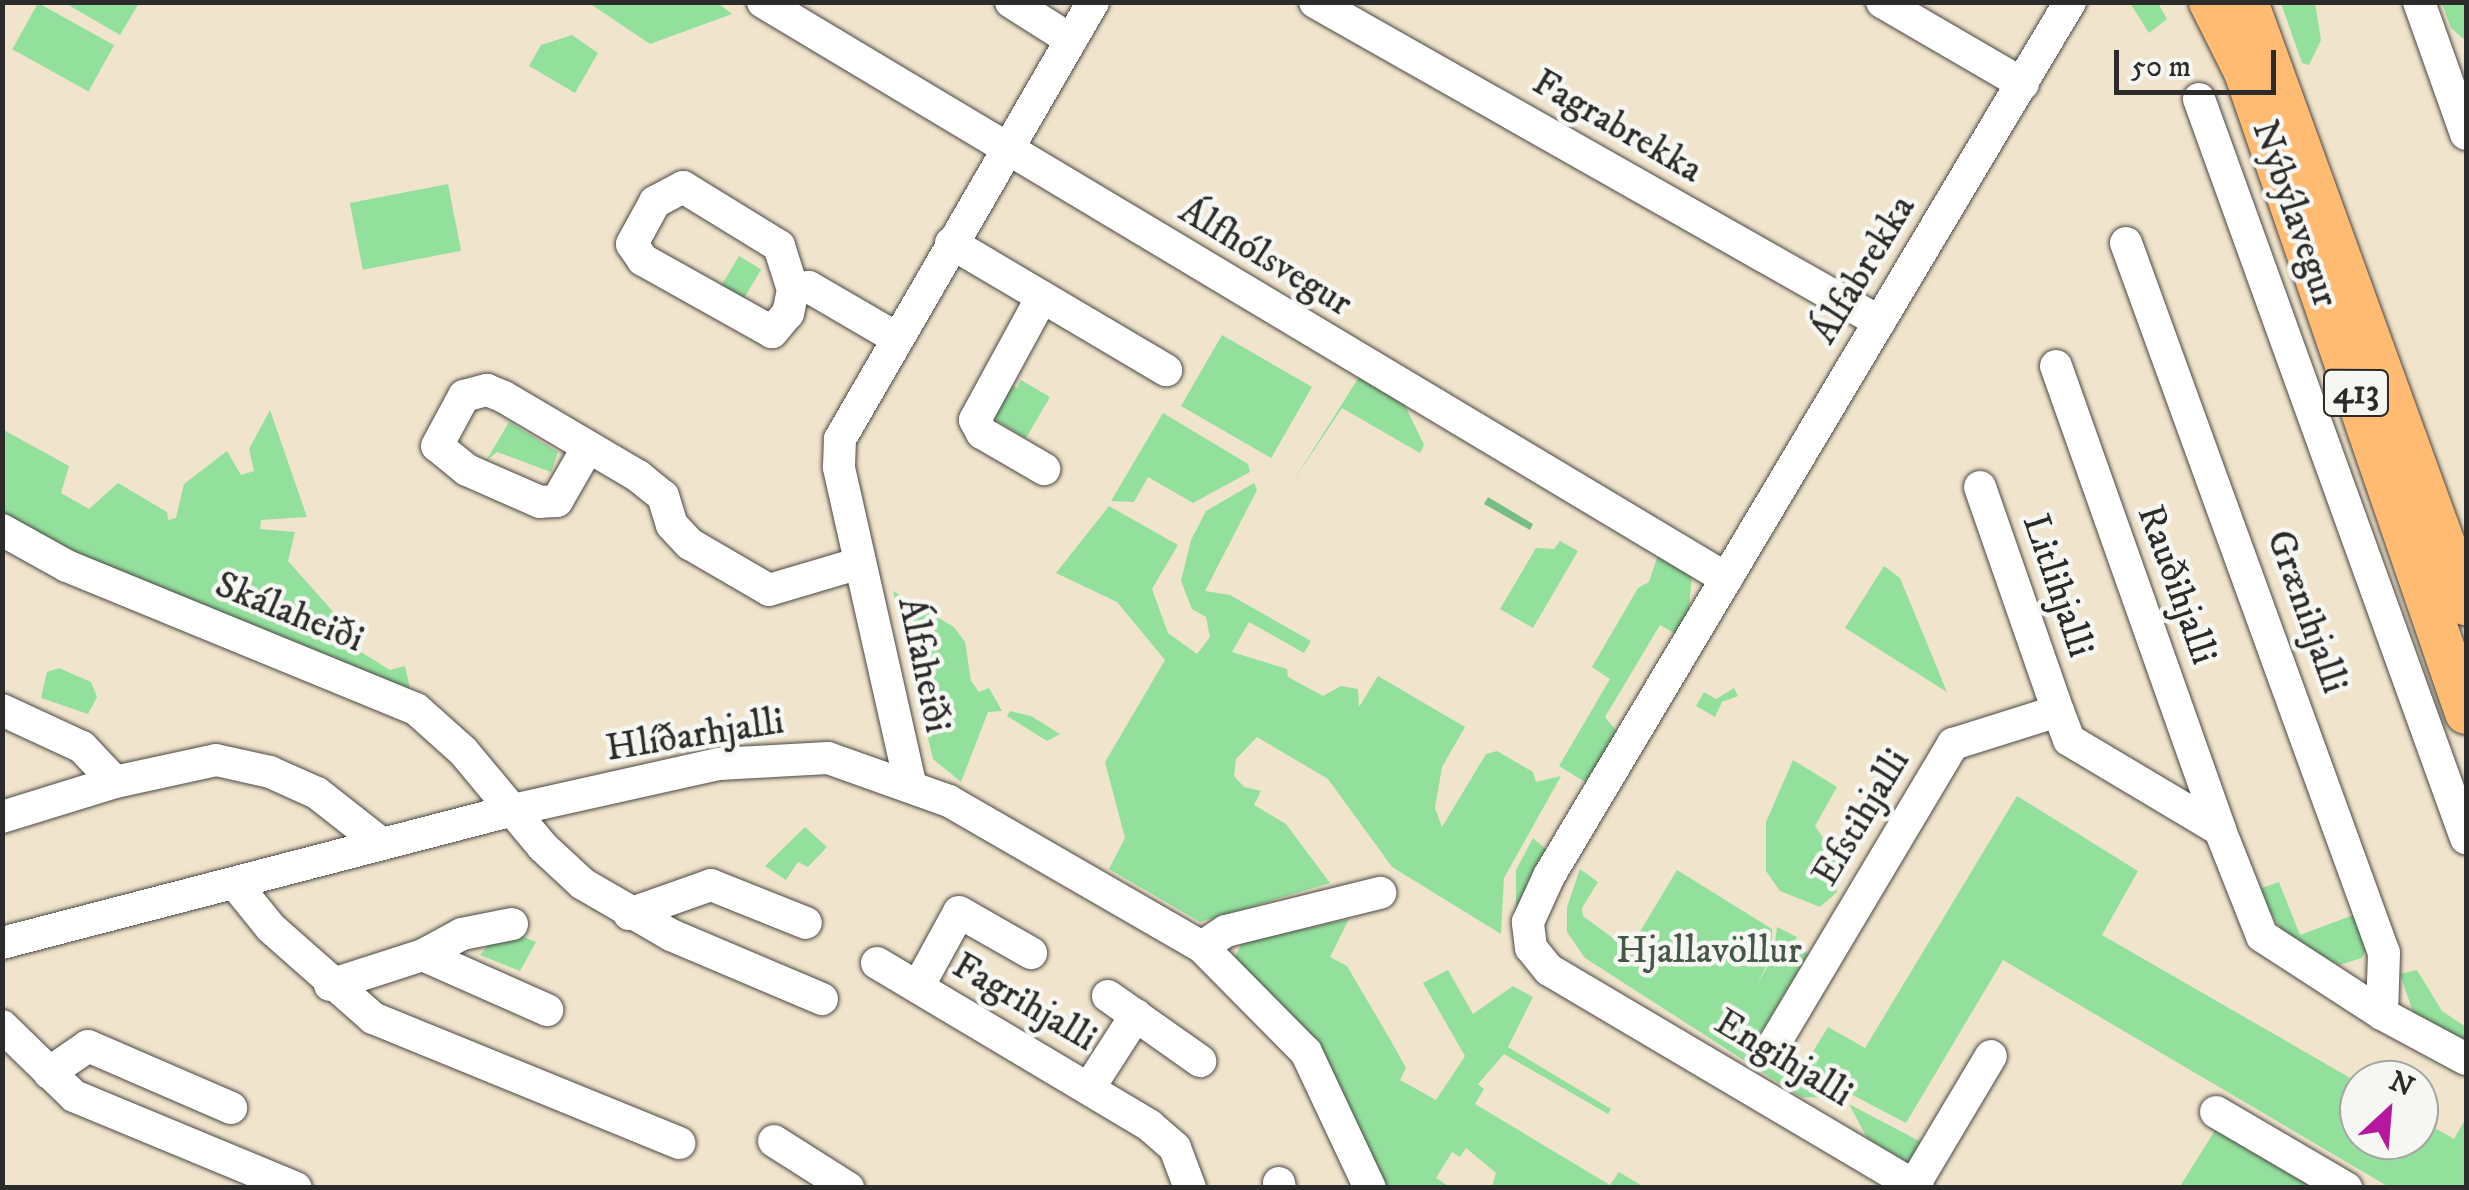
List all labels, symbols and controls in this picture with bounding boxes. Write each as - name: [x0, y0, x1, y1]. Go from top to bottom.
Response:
- scale bar: [2119, 30, 2282, 92]
- text: 50 m: [2131, 49, 2191, 86]
- street label: Fagrabrekka: [1524, 60, 1710, 194]
- street label: Nýbýlavegur: [2241, 115, 2347, 313]
- street label: Álfabrekka: [1802, 187, 1926, 353]
- street label: Álfhólsvegur: [1170, 189, 1360, 327]
- road number: 413: [2321, 363, 2391, 423]
- street label: Rauðihjalli: [2126, 499, 2226, 671]
- street label: Litlihjalli: [2011, 508, 2103, 664]
- street label: Grænihjalli: [2256, 524, 2356, 700]
- street label: Skálaheiði: [208, 563, 370, 663]
- street label: Álfaheiði: [886, 593, 960, 737]
- street label: Hlíðarhjalli: [603, 699, 787, 773]
- street label: Efstihjalli: [1803, 741, 1921, 895]
- park label: Hjallavöllur: [1616, 929, 1802, 975]
- street label: Fagrihjalli: [944, 944, 1104, 1062]
- street label: Engihjalli: [1706, 1000, 1860, 1118]
- north arrow: [2339, 1060, 2439, 1160]
- text: N: [2383, 1064, 2419, 1105]

